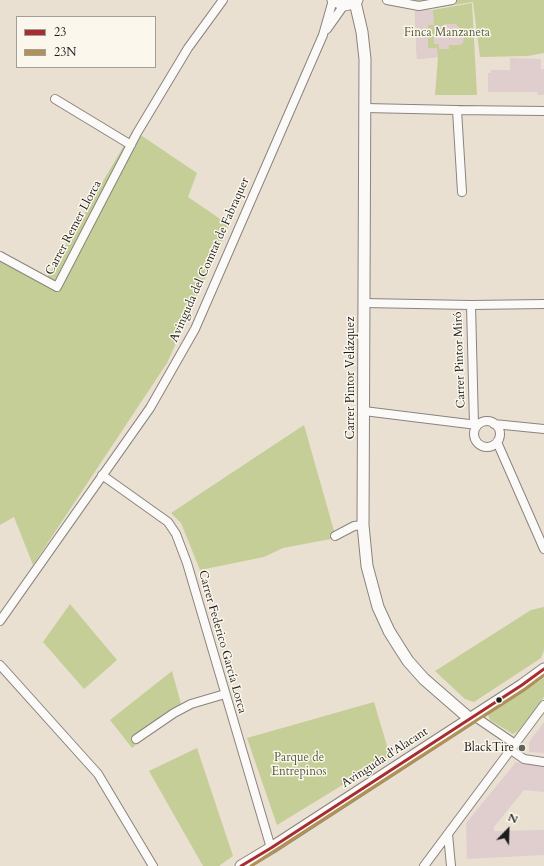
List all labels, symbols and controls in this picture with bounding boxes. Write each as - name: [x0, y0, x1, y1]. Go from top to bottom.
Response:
- legend: [16, 16, 156, 68]
- text: 23: [54, 24, 66, 40]
- park label: Finca Manzaneta: [404, 26, 490, 40]
- text: 23N: [54, 44, 77, 60]
- street label: Avinguda del Comtat de Fabraquer: [167, 175, 253, 345]
- street label: Carrer Remer Llorca: [43, 178, 105, 278]
- street label: Carrer Pintor Miró: [451, 311, 469, 409]
- street label: Carrer Pintor Velázquez: [344, 316, 358, 440]
- street label: Carrer Federico García Lorca: [195, 569, 249, 715]
- unlabelled marker: [494, 695, 504, 705]
- street label: Avinguda d'Alacant: [339, 725, 431, 791]
- place label: BlackTire: [464, 741, 514, 755]
- marker: BlackTire: [517, 743, 527, 753]
- park label: Parque de Entrepinos: [272, 751, 326, 779]
- north arrow: [488, 810, 528, 850]
- text: N: [506, 810, 520, 827]

